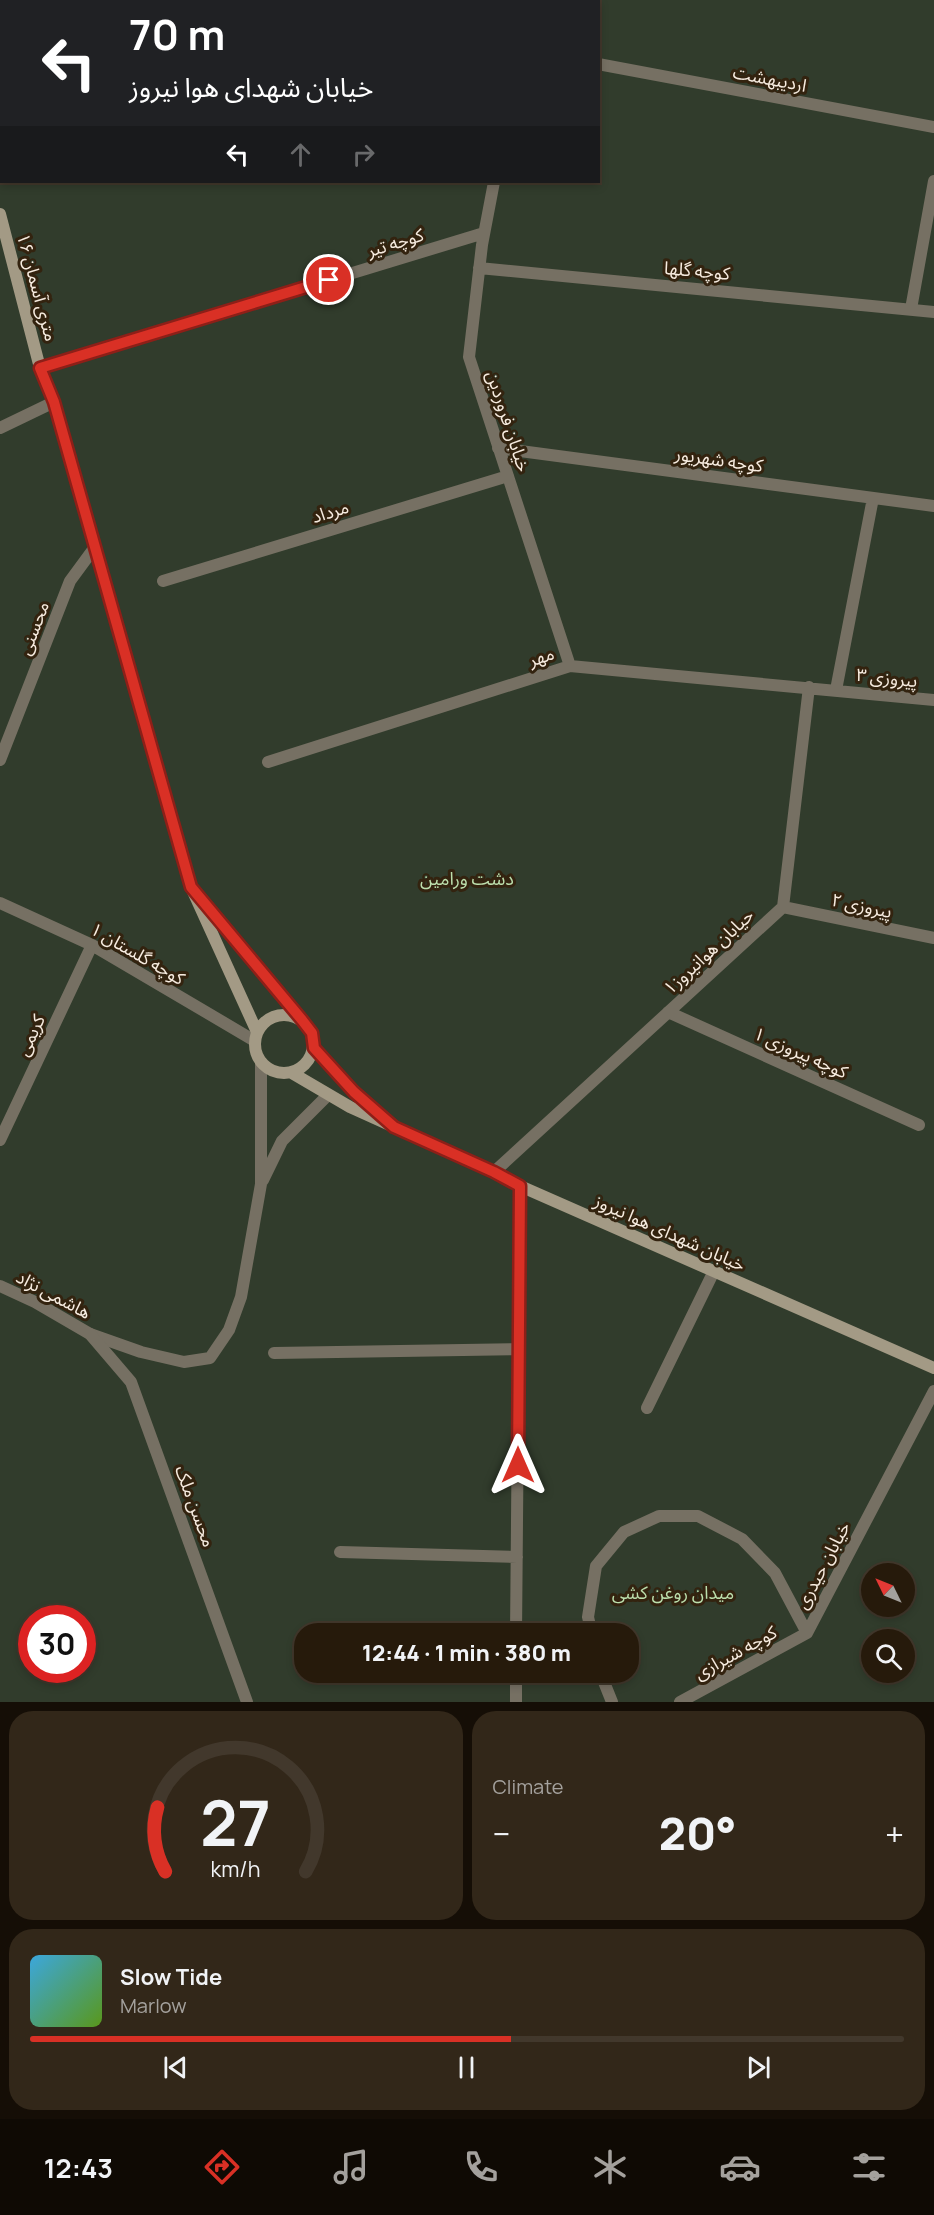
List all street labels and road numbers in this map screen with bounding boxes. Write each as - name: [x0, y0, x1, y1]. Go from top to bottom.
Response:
- street label: اردیبهشت: [731, 59, 809, 97]
- street label: کوچه تیر: [363, 222, 427, 262]
- street label: ۱۶ متری آسمان: [12, 230, 64, 344]
- street label: کوچه گلها: [663, 255, 732, 285]
- street label: خیابان فروردین: [481, 367, 537, 475]
- street label: کوچه شهریور: [672, 441, 765, 477]
- street label: مرداد: [309, 494, 351, 528]
- street label: محسنی: [12, 598, 54, 658]
- street label: مهر: [524, 641, 557, 672]
- street label: پیروزی ۳: [855, 662, 919, 692]
- street label: پیروزی ۲: [829, 887, 895, 923]
- street label: حیابان هوانیروز۱: [658, 903, 758, 999]
- street label: کوچه گلستان ۱: [86, 916, 190, 990]
- street label: کریمی: [10, 1010, 50, 1060]
- street label: کوچه پیروزی ۱: [750, 1021, 852, 1084]
- street label: خیابان شهدای هوا نیروز: [590, 1187, 749, 1276]
- street label: هاشمی نژاد: [12, 1264, 96, 1324]
- street label: محسن ملک: [170, 1462, 222, 1550]
- street label: خیابان حیدری: [789, 1517, 855, 1613]
- street label: کوچه شیرازی: [689, 1619, 781, 1685]

